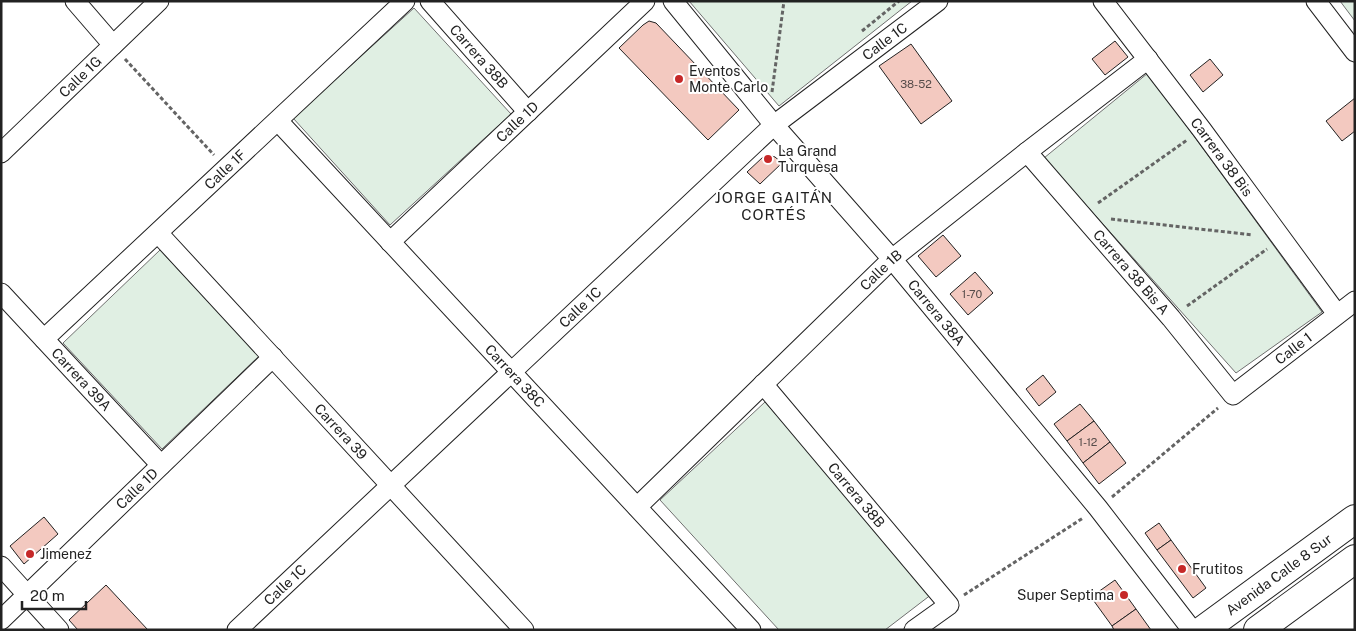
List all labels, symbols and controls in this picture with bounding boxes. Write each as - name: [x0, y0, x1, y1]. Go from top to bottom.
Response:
- street label: Calle 1C: [859, 19, 910, 63]
- street label: Carrera 38B: [447, 21, 511, 92]
- street label: Calle 1G: [56, 53, 105, 101]
- place label: Eventos Monte Carlo: [689, 63, 768, 95]
- marker: Eventos Monte Carlo: [673, 73, 685, 85]
- house number: 38-52: [900, 78, 932, 90]
- street label: Calle 1D: [493, 98, 542, 145]
- street label: Carrera 38 Bis: [1187, 114, 1256, 199]
- place label: La Grand Turquesa: [778, 143, 838, 175]
- street label: Calle 1F: [201, 146, 249, 193]
- marker: La Grand Turquesa: [762, 153, 774, 165]
- district label: JORGE GAITÁN CORTÉS: [715, 189, 833, 223]
- street label: Carrera 38 Bis A: [1090, 226, 1172, 318]
- street label: Calle 1B: [857, 246, 905, 294]
- street label: Carrera 38A: [905, 277, 968, 349]
- street label: Calle 1C: [556, 284, 604, 331]
- house number: 1-70: [962, 288, 983, 300]
- street label: Calle 1: [1272, 329, 1315, 368]
- street label: Carrera 38C: [482, 341, 548, 411]
- street label: Carrera 39A: [48, 345, 114, 414]
- street label: Carrera 39: [311, 400, 371, 463]
- house number: 1-12: [1079, 436, 1098, 448]
- street label: Carrera 38B: [825, 459, 888, 531]
- street label: Calle 1D: [113, 465, 161, 512]
- street label: Avenida Calle 8 Sur: [1223, 531, 1335, 619]
- place label: Jimenez: [40, 546, 92, 562]
- marker: Jimenez: [24, 548, 36, 560]
- street label: Calle 1C: [261, 561, 309, 608]
- place label: Frutitos: [1192, 561, 1243, 577]
- marker: Frutitos: [1176, 563, 1188, 575]
- scale bar: [22, 578, 86, 610]
- text: 20 m: [30, 587, 65, 604]
- place label: Super Septima: [1017, 587, 1114, 603]
- marker: Super Septima: [1118, 589, 1130, 601]

